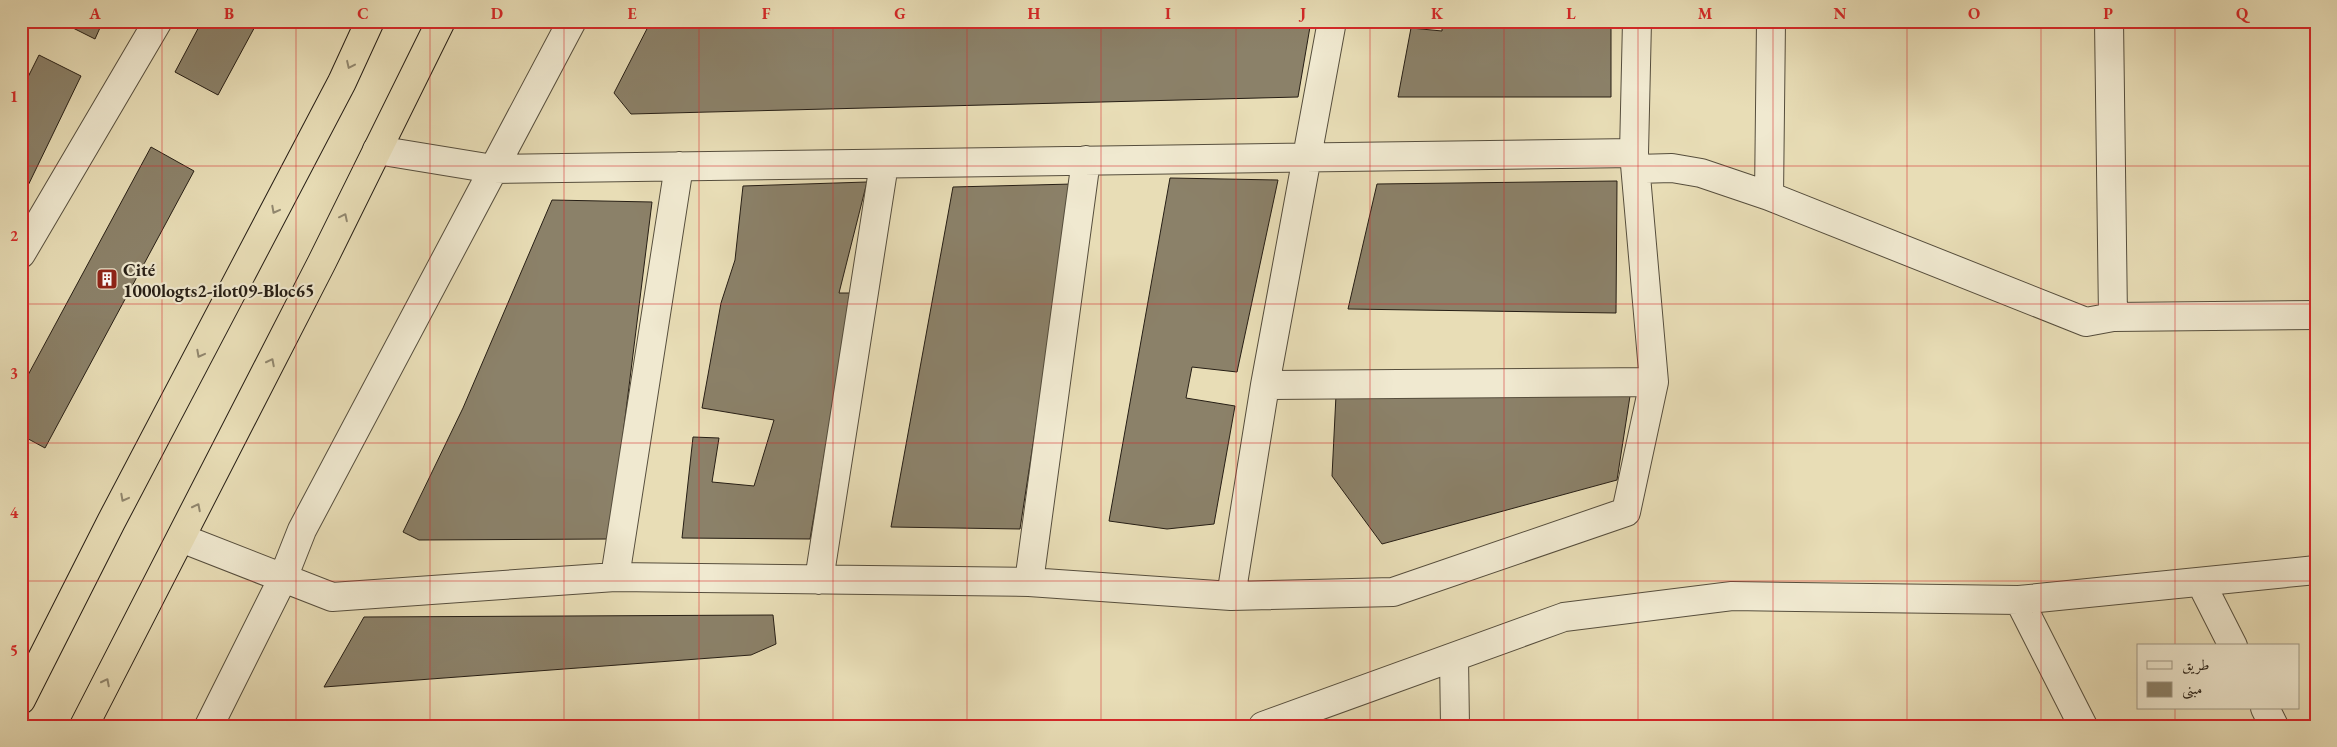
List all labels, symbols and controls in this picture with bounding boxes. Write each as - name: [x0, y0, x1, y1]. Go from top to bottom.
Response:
- text: A: [88, 3, 101, 24]
- text: B: [224, 3, 234, 24]
- text: C: [357, 3, 369, 24]
- text: D: [491, 3, 503, 24]
- text: E: [627, 3, 637, 24]
- text: F: [762, 3, 771, 24]
- text: G: [894, 3, 906, 24]
- text: H: [1028, 3, 1041, 24]
- text: I: [1165, 3, 1171, 24]
- text: J: [1298, 3, 1306, 24]
- text: K: [1431, 3, 1444, 24]
- text: L: [1566, 3, 1576, 24]
- text: M: [1698, 3, 1713, 24]
- text: N: [1834, 3, 1847, 24]
- text: O: [1968, 3, 1980, 24]
- text: P: [2103, 3, 2113, 24]
- text: Q: [2236, 3, 2251, 24]
- one-way arrow: [345, 60, 356, 69]
- text: 1: [10, 86, 18, 107]
- one-way arrow: [271, 204, 281, 213]
- one-way arrow: [338, 213, 348, 222]
- text: 2: [10, 225, 19, 246]
- place label: Cité 1000logts2-ilot09-Bloc65: [123, 258, 315, 302]
- building icon: Cité 1000logts2-ilot09-Bloc65: [95, 267, 119, 291]
- one-way arrow: [196, 348, 206, 357]
- one-way arrow: [265, 358, 275, 367]
- text: 3: [10, 363, 18, 384]
- one-way arrow: [120, 492, 130, 501]
- text: 4: [10, 502, 19, 523]
- one-way arrow: [191, 503, 201, 512]
- text: 5: [10, 640, 18, 661]
- legend: [2137, 644, 2300, 710]
- text: طريق: [2182, 655, 2209, 675]
- one-way arrow: [100, 679, 110, 688]
- text: مبنى: [2182, 679, 2202, 700]

